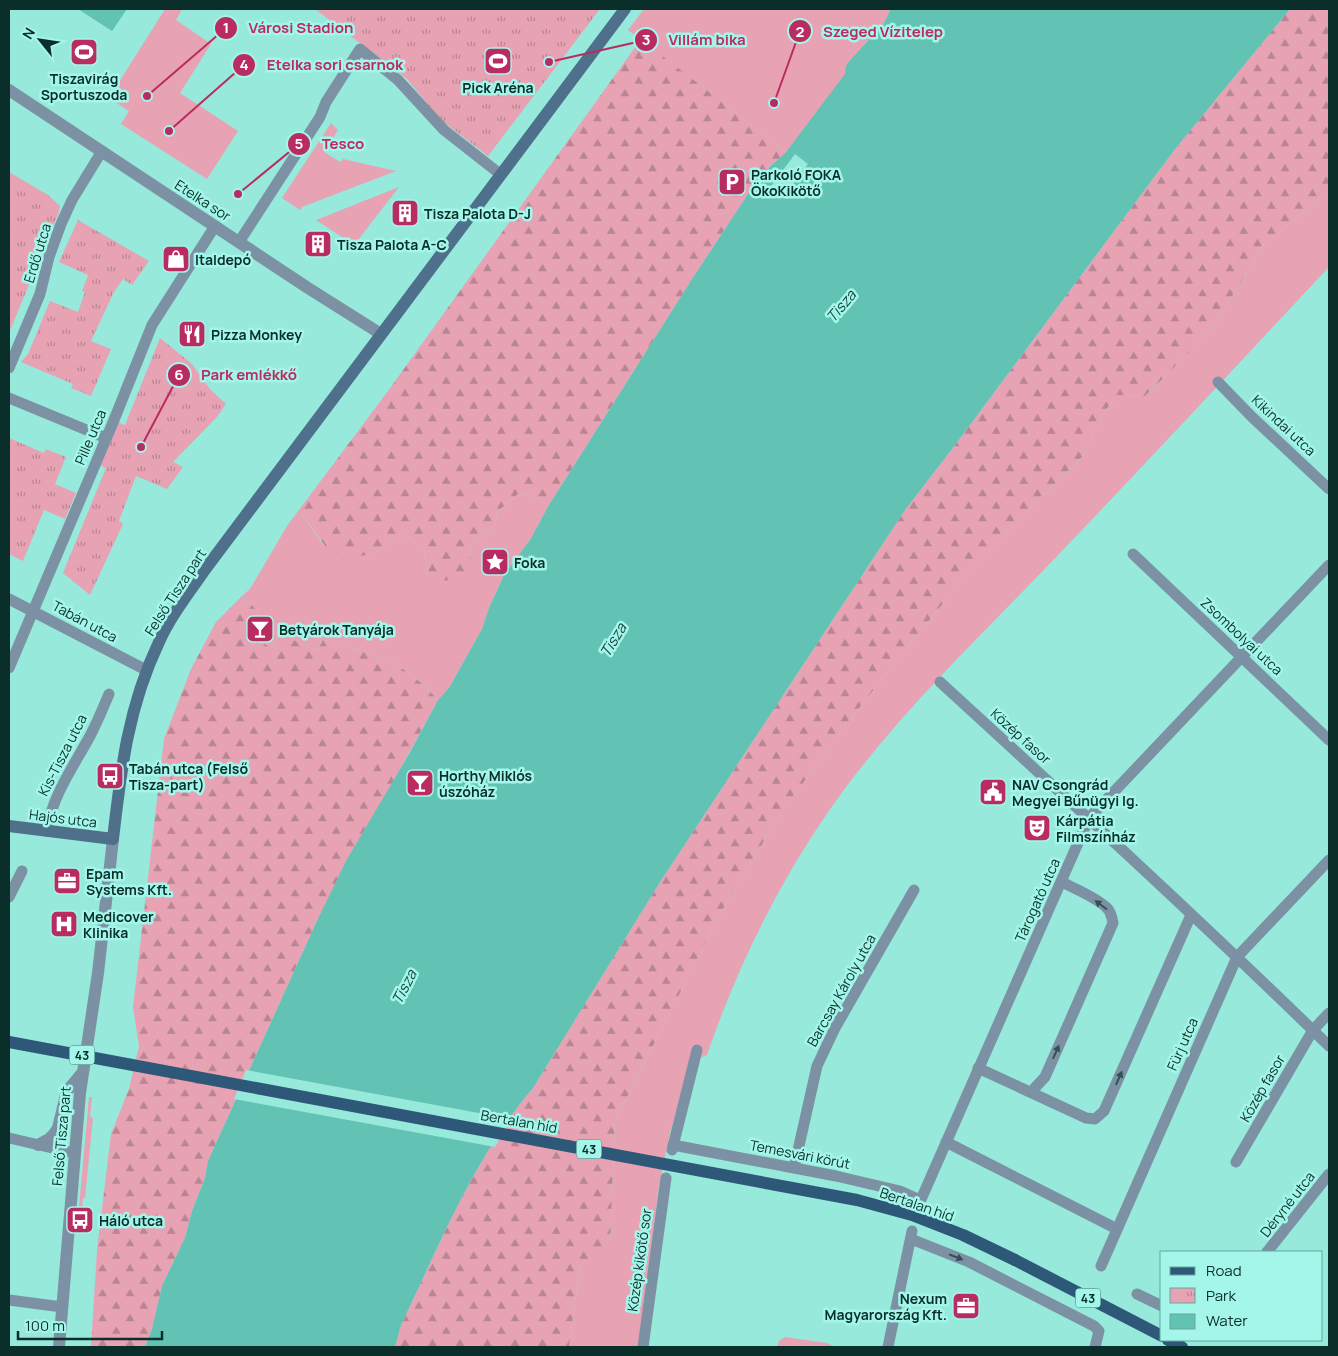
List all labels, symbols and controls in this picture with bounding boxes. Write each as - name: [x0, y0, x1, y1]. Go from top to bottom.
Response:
- callout: Városi Stadion: [213, 13, 363, 43]
- north arrow: [15, 15, 65, 65]
- callout: Szeged Vízitelep: [788, 16, 953, 46]
- text: 1: [223, 17, 229, 38]
- text: Városi Stadion: [249, 17, 353, 38]
- text: 2: [796, 21, 805, 42]
- text: Szeged Vízitelep: [823, 21, 943, 42]
- text: N: [18, 24, 39, 42]
- callout: Villám bika: [633, 25, 755, 55]
- text: 3: [642, 29, 650, 50]
- text: Villám bika: [668, 29, 746, 50]
- sports icon: Tiszavirág Sportuszoda: [69, 37, 99, 67]
- sports icon: Pick Aréna: [483, 46, 513, 76]
- callout: Etelka sori csarnok: [232, 50, 413, 80]
- text: 4: [239, 54, 249, 75]
- text: Etelka sori csarnok: [267, 54, 404, 75]
- place label: Tiszavirág Sportuszoda: [41, 69, 127, 104]
- place label: Pick Aréna: [462, 78, 534, 97]
- callout: Tesco: [287, 129, 375, 159]
- text: 5: [295, 133, 304, 154]
- text: Tesco: [322, 133, 364, 154]
- place label: Parkoló FOKA ÖkoKikötő: [751, 165, 842, 200]
- parking icon: Parkoló FOKA ÖkoKikötő: [717, 167, 747, 197]
- street label: Etelka sor: [171, 175, 235, 225]
- building icon: Tisza Palota D-J: [390, 198, 420, 228]
- place label: Tisza Palota D-J: [424, 204, 531, 223]
- street label: Erdő utca: [19, 221, 55, 285]
- building icon: Tisza Palota A-C: [303, 229, 333, 259]
- place label: Tisza Palota A-C: [337, 235, 447, 254]
- shop icon: Italdepó: [161, 244, 191, 274]
- place label: Italdepó: [195, 250, 251, 269]
- water label: Tisza: [821, 285, 861, 327]
- restaurant icon: Pizza Monkey: [177, 319, 207, 349]
- place label: Pizza Monkey: [211, 325, 302, 344]
- callout: Park emlékkő: [166, 360, 307, 390]
- text: 6: [174, 364, 184, 385]
- text: Park emlékkő: [201, 364, 297, 385]
- street label: Kikindai utca: [1248, 390, 1320, 460]
- street label: Pille utca: [70, 406, 110, 468]
- street label: Felső Tisza part: [140, 545, 210, 639]
- place icon: Foka: [480, 547, 510, 577]
- place label: Foka: [514, 553, 545, 572]
- street label: Zsombolyai utca: [1197, 593, 1287, 679]
- street label: Tabán utca: [49, 596, 121, 646]
- bar icon: Betyárok Tanyája: [245, 614, 275, 644]
- water label: Tisza: [595, 619, 632, 661]
- place label: Betyárok Tanyája: [279, 620, 394, 639]
- street label: Közép fasor: [987, 704, 1055, 768]
- street label: Kis-Tisza utca: [33, 711, 91, 799]
- place label: Tabán utca (Felső Tisza-part): [129, 759, 248, 794]
- bus stop icon: Tabán utca (Felső Tisza-part): [95, 761, 125, 791]
- place label: Horthy Miklós úszóház: [439, 766, 533, 801]
- bar icon: Horthy Miklós úszóház: [405, 768, 435, 798]
- place label: NAV Csongrád Megyei Bűnügyi Ig.: [1012, 775, 1139, 810]
- public building icon: NAV Csongrád Megyei Bűnügyi Ig.: [978, 777, 1008, 807]
- street label: Hajós utca: [28, 804, 98, 832]
- place label: Kárpátia Filmszínház: [1056, 811, 1136, 846]
- theatre icon: Kárpátia Filmszínház: [1022, 813, 1052, 843]
- street label: Tárogató utca: [1010, 855, 1064, 945]
- place label: Epam Systems Kft.: [86, 864, 172, 899]
- office icon: Epam Systems Kft.: [52, 866, 82, 896]
- one-way arrow: [1095, 900, 1108, 911]
- place label: Medicover Klinika: [83, 907, 154, 942]
- hospital icon: Medicover Klinika: [49, 909, 79, 939]
- street label: Barcsay Károly utca: [802, 930, 880, 1050]
- water label: Tisza: [386, 966, 422, 1008]
- street label: Fürj utca: [1162, 1015, 1202, 1073]
- one-way arrow: [1053, 1045, 1061, 1059]
- road number: 43: [70, 1046, 94, 1064]
- street label: Közép fasor: [1235, 1051, 1289, 1125]
- one-way arrow: [1115, 1071, 1123, 1085]
- street label: Felső Tisza part: [47, 1085, 75, 1187]
- street label: Bertalan híd: [479, 1105, 559, 1137]
- street label: Temesvári körút: [748, 1135, 852, 1173]
- road number: 43: [576, 1140, 602, 1158]
- street label: Déryné utca: [1255, 1167, 1319, 1241]
- street label: Bertalan híd: [877, 1182, 957, 1226]
- bus stop icon: Háló utca: [65, 1205, 95, 1235]
- street label: Közép kikötő sor: [622, 1207, 656, 1313]
- place label: Háló utca: [99, 1211, 163, 1230]
- legend: [1160, 1251, 1323, 1341]
- one-way arrow: [949, 1253, 963, 1261]
- text: Road: [1206, 1260, 1242, 1281]
- text: Park: [1206, 1285, 1236, 1306]
- place label: Nexum Magyarország Kft.: [825, 1289, 947, 1324]
- road number: 43: [1076, 1289, 1100, 1308]
- office icon: Nexum Magyarország Kft.: [951, 1291, 981, 1321]
- scale bar: [18, 1308, 161, 1340]
- text: Water: [1206, 1310, 1248, 1331]
- text: 100 m: [25, 1315, 65, 1336]

